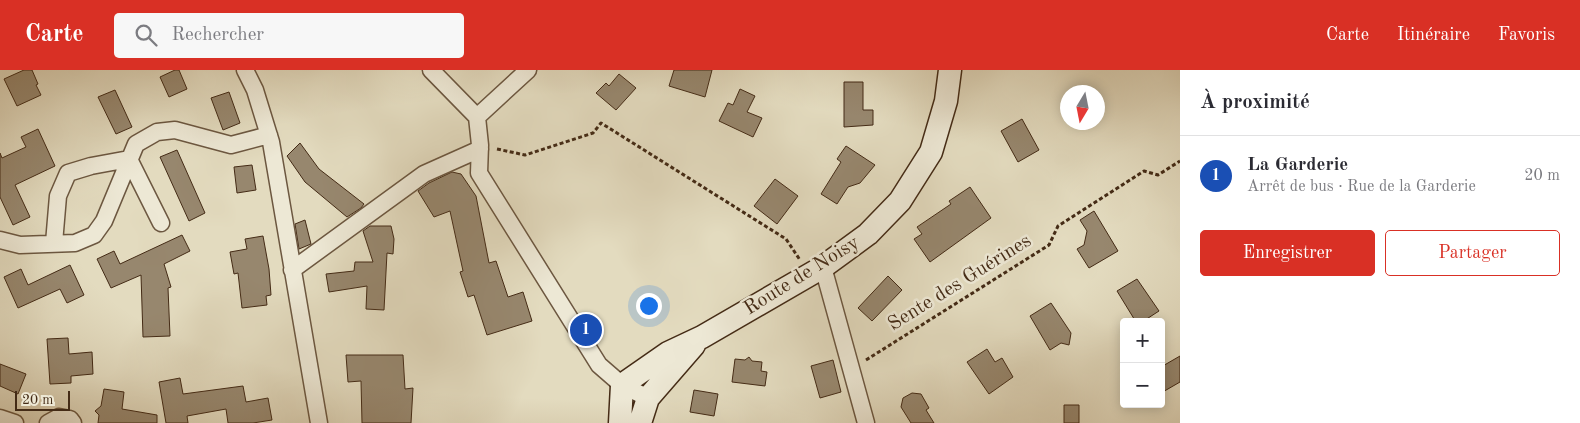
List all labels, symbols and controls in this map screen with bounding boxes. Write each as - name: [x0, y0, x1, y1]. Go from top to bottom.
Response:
- search box: [114, 13, 464, 58]
- icon: search: [132, 21, 160, 49]
- text: Carte: [25, 23, 84, 47]
- text: Rechercher: [172, 26, 264, 45]
- text: Carte: [1326, 26, 1369, 44]
- text: Itinéraire: [1397, 26, 1470, 44]
- text: Favoris: [1498, 26, 1555, 44]
- north arrow: [1060, 85, 1105, 130]
- text: À proximité: [1200, 92, 1310, 113]
- text: La Garderie: [1247, 156, 1348, 175]
- text: 1: [1211, 168, 1221, 184]
- text: 20 m: [1524, 168, 1560, 184]
- text: Arrêt de bus · Rue de la Garderie: [1247, 179, 1476, 195]
- button: Enregistrer: [1200, 230, 1375, 276]
- button: Partager: [1385, 230, 1560, 276]
- street label: Sente des Guérines: [885, 231, 1035, 335]
- street label: Route de Noisy: [741, 232, 864, 319]
- your location: [636, 293, 662, 319]
- pin: 1: [570, 311, 602, 349]
- map controls: [1120, 318, 1165, 408]
- button: +: [1120, 318, 1165, 363]
- button: −: [1120, 363, 1165, 408]
- scale bar: [15, 388, 70, 411]
- text: 20 m: [22, 393, 53, 407]

